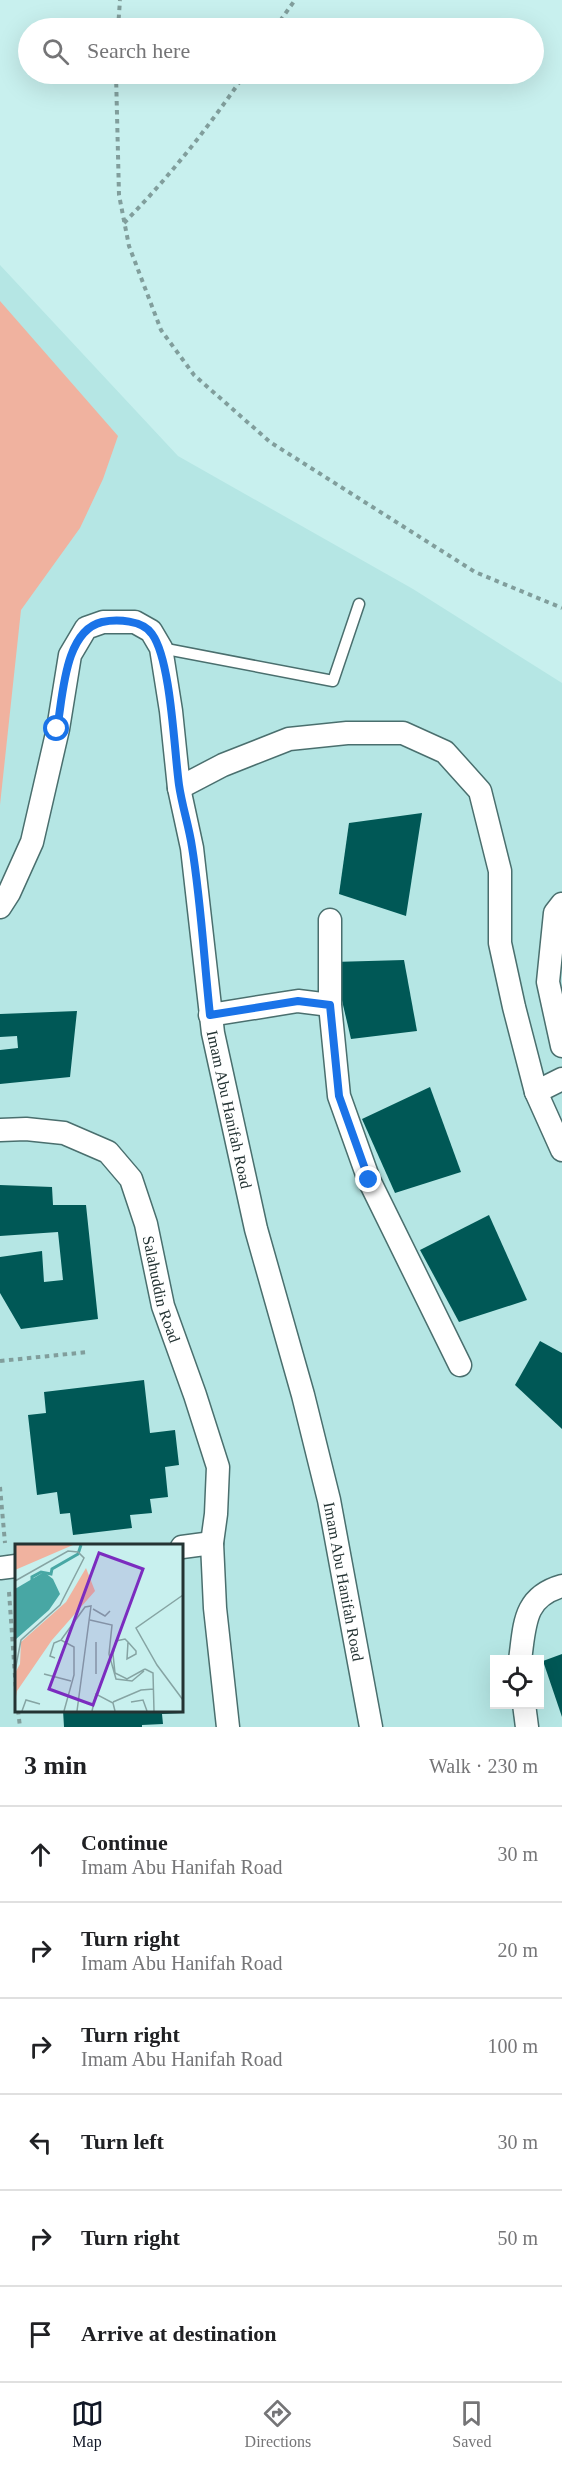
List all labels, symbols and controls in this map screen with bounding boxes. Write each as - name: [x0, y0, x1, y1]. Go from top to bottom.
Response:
- search box: [18, 18, 544, 84]
- icon: search: [39, 35, 72, 68]
- text: Search here: [87, 38, 190, 63]
- route start: [43, 715, 69, 741]
- street label: Imam Abu Hanifah Road: [204, 1029, 255, 1190]
- route end: [355, 1166, 381, 1192]
- street label: Salahuddin Road: [140, 1234, 184, 1345]
- street label: Imam Abu Hanifah Road: [321, 1501, 367, 1662]
- inset map: [15, 1544, 183, 1712]
- map controls: [490, 1655, 544, 1709]
- button: locate: [490, 1655, 544, 1709]
- text: 3 min: [24, 1751, 87, 1780]
- text: Walk · 230 m: [429, 1755, 538, 1777]
- text: Continue: [81, 1830, 168, 1855]
- icon: ahead: [24, 1838, 57, 1871]
- text: 30 m: [497, 1843, 538, 1865]
- text: Imam Abu Hanifah Road: [81, 1856, 283, 1878]
- text: Turn right: [81, 1926, 180, 1951]
- icon: right: [24, 1934, 57, 1967]
- text: 20 m: [497, 1939, 538, 1961]
- text: Imam Abu Hanifah Road: [81, 1952, 283, 1974]
- text: Turn right: [81, 2022, 180, 2047]
- icon: right: [24, 2030, 57, 2063]
- text: 100 m: [487, 2035, 538, 2057]
- text: Imam Abu Hanifah Road: [81, 2048, 283, 2070]
- icon: left: [24, 2126, 57, 2159]
- text: Turn left: [81, 2129, 164, 2154]
- text: 30 m: [497, 2131, 538, 2153]
- icon: right: [24, 2222, 57, 2255]
- text: Turn right: [81, 2225, 180, 2250]
- text: 50 m: [497, 2227, 538, 2249]
- icon: arrive: [24, 2318, 57, 2351]
- text: Arrive at destination: [81, 2321, 277, 2346]
- tab: Map: [71, 2397, 104, 2451]
- tab: Directions: [245, 2397, 311, 2451]
- tab: Saved: [452, 2397, 491, 2451]

